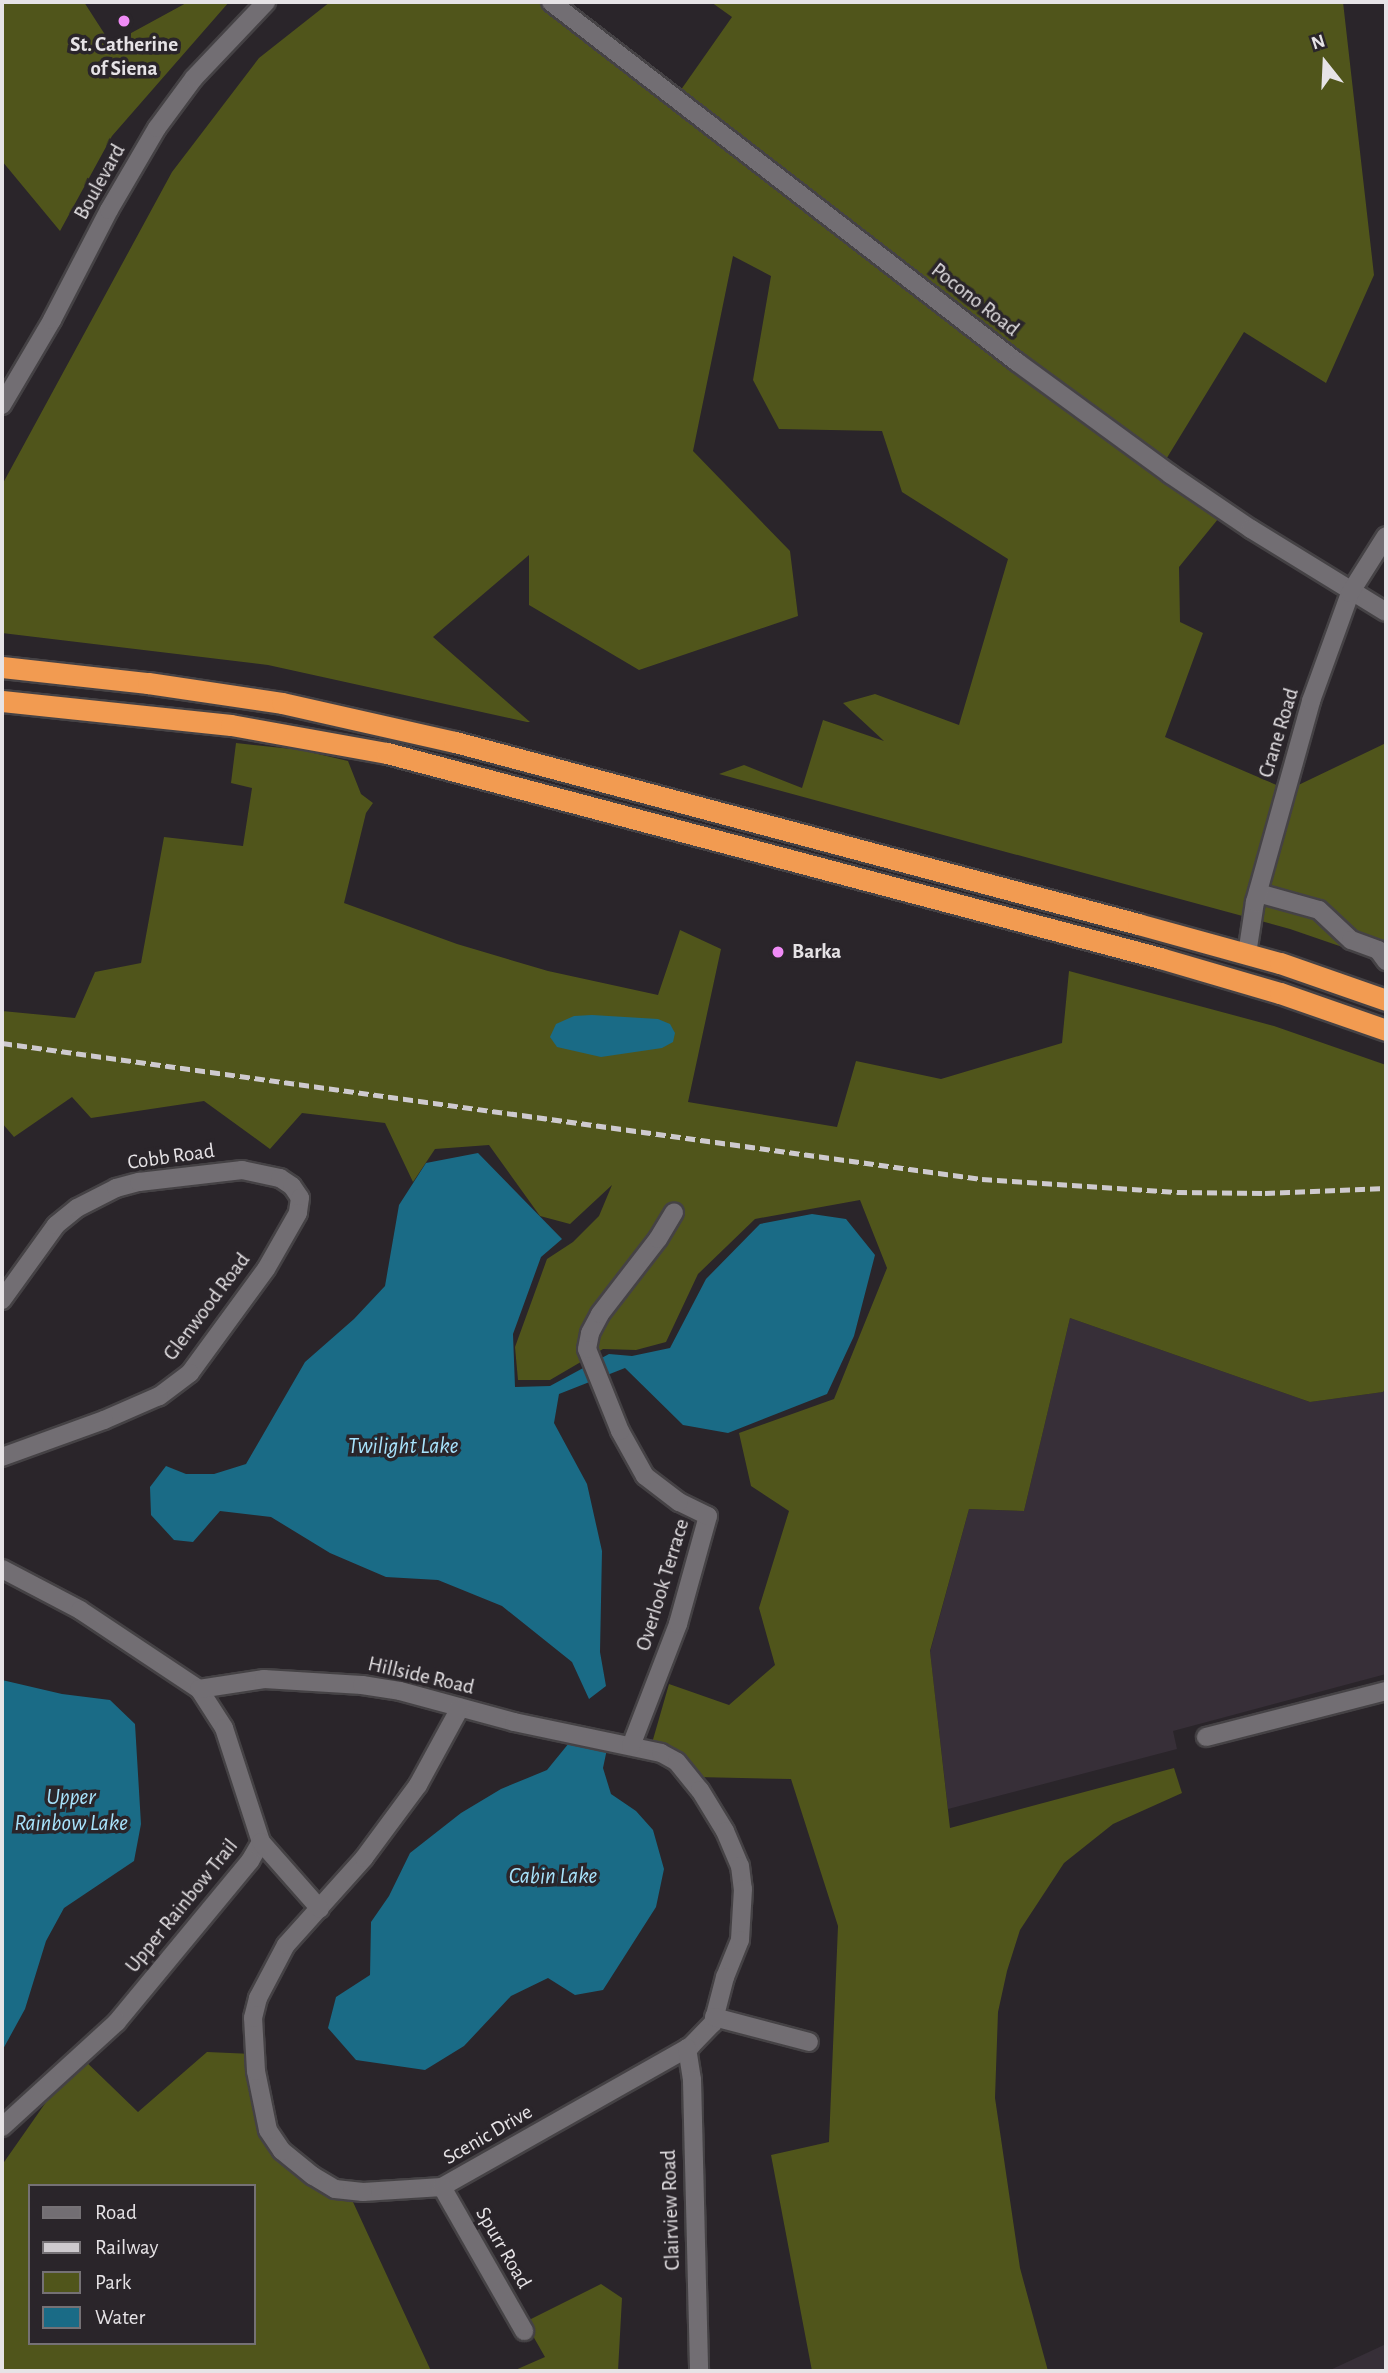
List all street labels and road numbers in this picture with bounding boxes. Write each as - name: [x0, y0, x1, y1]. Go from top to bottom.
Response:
- street label: Boulevard: [69, 140, 131, 224]
- street label: Pocono Road: [926, 258, 1024, 342]
- street label: Crane Road: [1253, 685, 1305, 781]
- street label: Cobb Road: [126, 1138, 216, 1176]
- street label: Glenwood Road: [158, 1248, 256, 1366]
- street label: Overlook Terrace: [631, 1516, 695, 1654]
- street label: Hillside Road: [365, 1652, 477, 1700]
- street label: Upper Rainbow Trail: [120, 1834, 244, 1978]
- street label: Scenic Drive: [439, 2099, 537, 2171]
- street label: Clairview Road: [656, 2149, 686, 2271]
- street label: Spurr Road: [470, 2203, 536, 2293]

